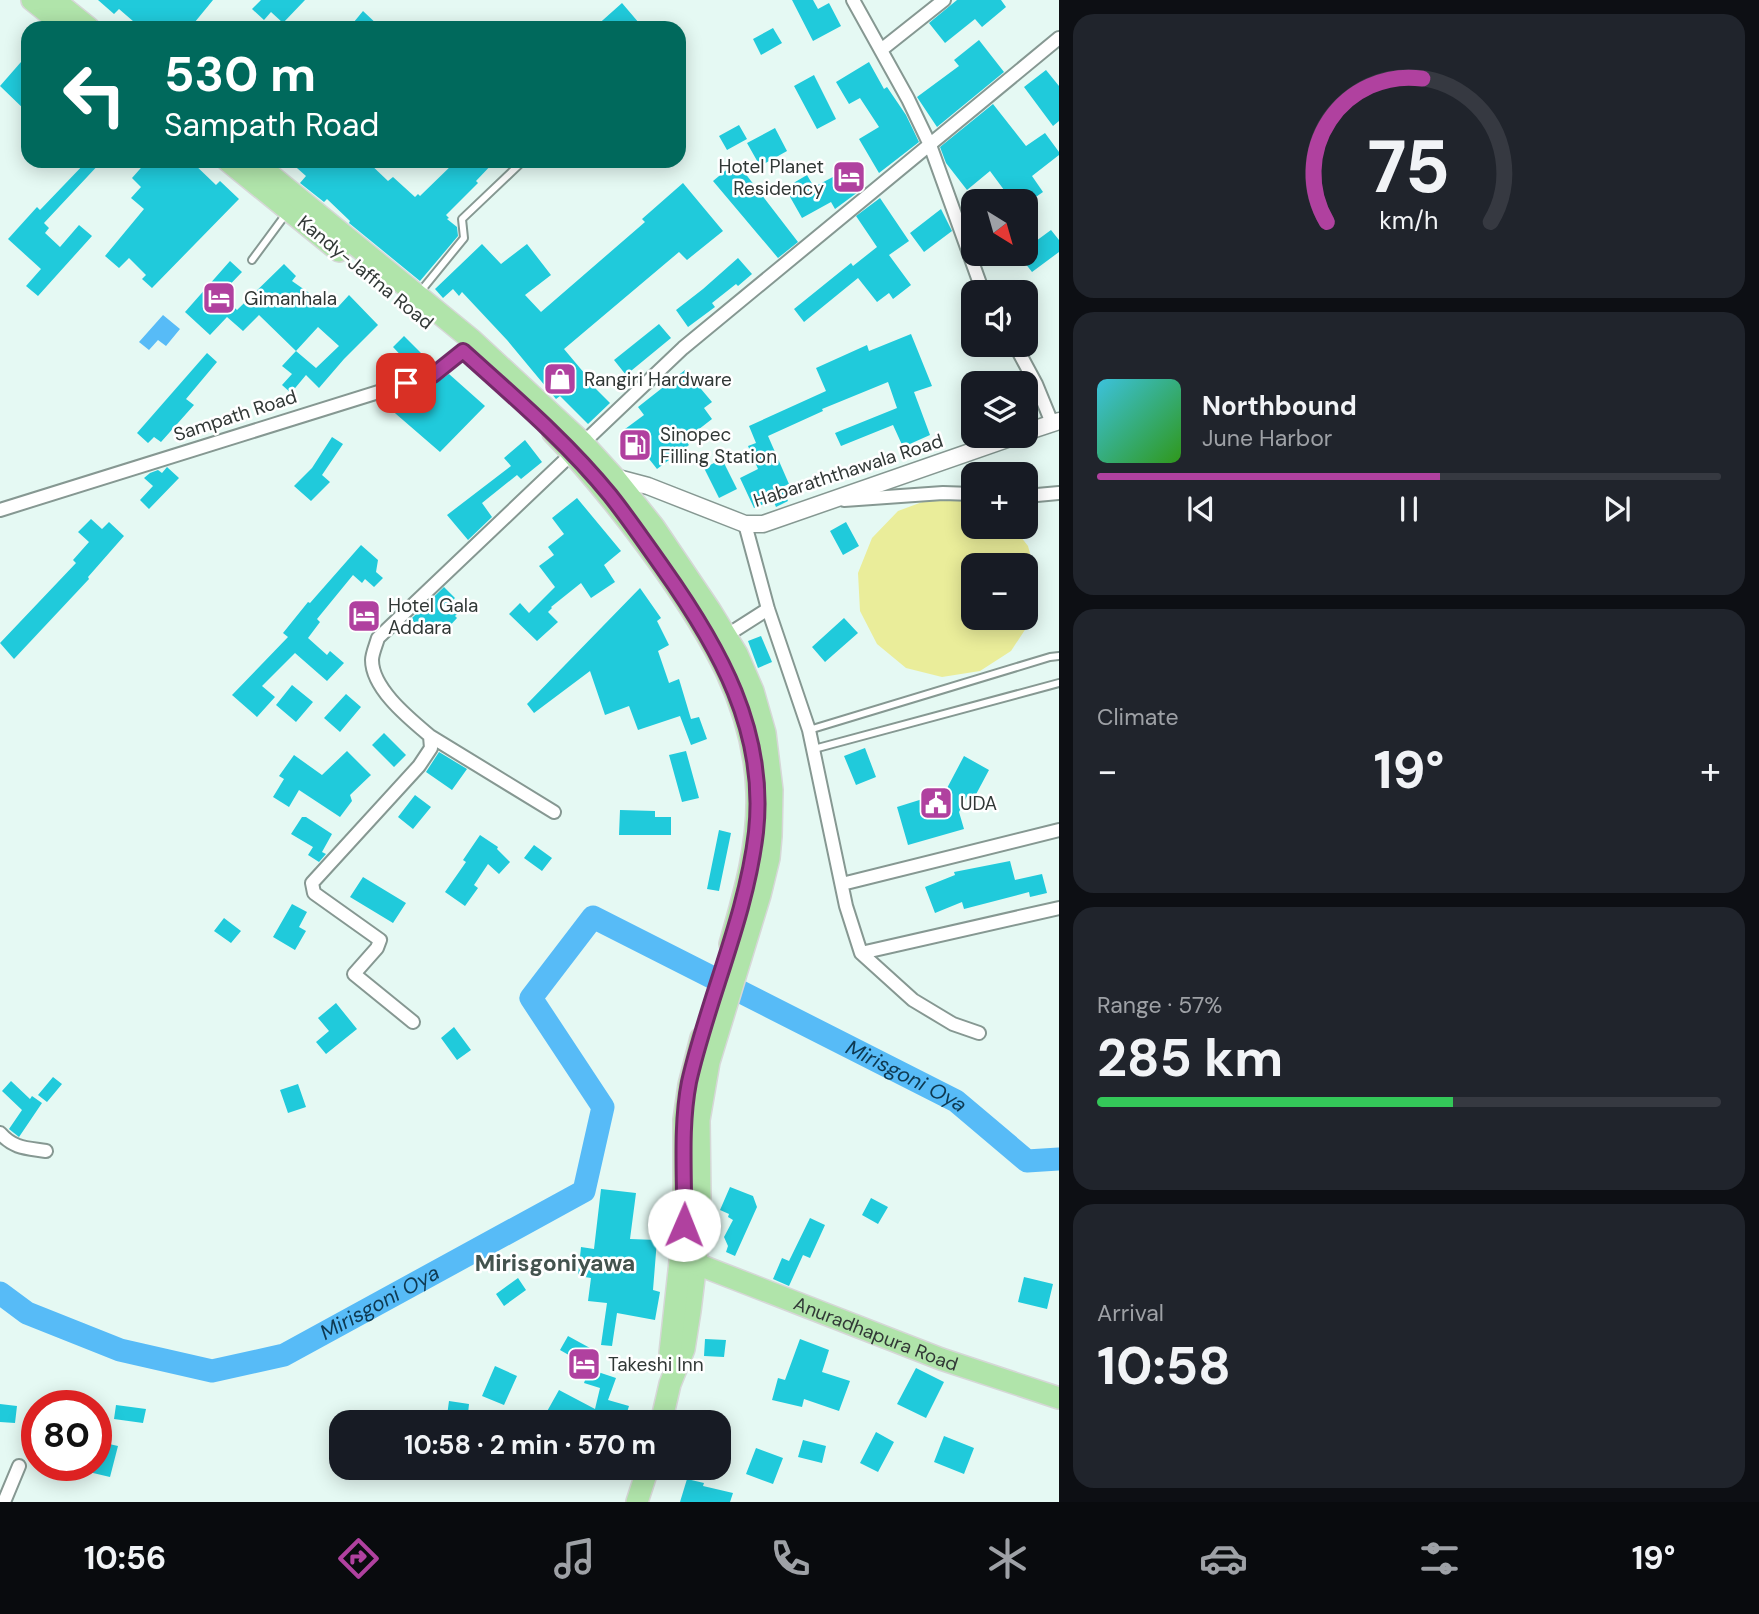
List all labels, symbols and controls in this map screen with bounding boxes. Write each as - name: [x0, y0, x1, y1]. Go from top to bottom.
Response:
- text: 530 m: [164, 42, 316, 106]
- icon: left: [49, 49, 140, 140]
- text: Sampath Road: [164, 104, 379, 146]
- text: 75: [1368, 120, 1450, 215]
- place label: Hotel Planet Residency: [718, 154, 824, 201]
- hotel icon: Hotel Planet Residency: [830, 158, 868, 196]
- north arrow: [961, 189, 1038, 266]
- map controls: [961, 189, 1038, 630]
- text: km/h: [1379, 204, 1439, 237]
- street label: Kandy-Jaffna Road: [293, 210, 439, 335]
- hotel icon: Gimanhala: [200, 279, 238, 317]
- button: sound: [961, 280, 1038, 357]
- place label: Gimanhala: [244, 286, 337, 311]
- pin: [376, 353, 436, 413]
- shop icon: Rangiri Hardware: [541, 360, 579, 398]
- icon: arrive: [387, 364, 425, 402]
- place label: Rangiri Hardware: [584, 367, 732, 392]
- button: layers: [961, 371, 1038, 448]
- street label: Sampath Road: [170, 384, 300, 447]
- text: Northbound: [1202, 389, 1357, 423]
- place label: Sinopec Filling Station: [660, 422, 777, 469]
- text: June Harbor: [1202, 423, 1332, 453]
- fuel station icon: Sinopec Filling Station: [616, 426, 654, 464]
- street label: Habaraththawala Road: [750, 428, 946, 513]
- button: +: [961, 462, 1038, 539]
- icon: previous: [1182, 490, 1220, 528]
- icon: pause: [1390, 490, 1428, 528]
- icon: next: [1598, 490, 1636, 528]
- button: −: [961, 553, 1038, 630]
- place label: Hotel Gala Addara: [388, 593, 478, 640]
- hotel icon: Hotel Gala Addara: [345, 597, 383, 635]
- text: Climate: [1097, 702, 1179, 732]
- text: 19°: [1374, 736, 1444, 804]
- text: −: [1097, 746, 1118, 796]
- text: +: [1700, 746, 1721, 796]
- public building icon: UDA: [917, 784, 955, 822]
- place label: UDA: [960, 791, 998, 816]
- text: Range · 57%: [1097, 990, 1222, 1020]
- text: 285 km: [1097, 1024, 1283, 1092]
- water label: Mirisgoni Oya: [841, 1034, 973, 1119]
- position arrow: [647, 1188, 721, 1262]
- district label: Mirisgoniyawa: [475, 1248, 635, 1278]
- water label: Mirisgoni Oya: [315, 1259, 445, 1347]
- street label: Anuradhapura Road: [790, 1291, 961, 1377]
- text: Arrival: [1097, 1298, 1164, 1328]
- text: 10:58: [1097, 1332, 1231, 1400]
- hotel icon: Takeshi Inn: [565, 1345, 603, 1383]
- place label: Takeshi Inn: [608, 1352, 704, 1377]
- speed limit sign: 80: [21, 1390, 112, 1481]
- text: 10:58 · 2 min · 570 m: [404, 1428, 656, 1462]
- icon: directions: [334, 1534, 383, 1583]
- icon: music: [550, 1534, 599, 1583]
- icon: phone: [766, 1534, 815, 1583]
- icon: climate: [983, 1534, 1032, 1583]
- icon: car: [1199, 1534, 1248, 1583]
- icon: filters: [1415, 1534, 1464, 1583]
- text: 10:56: [84, 1537, 166, 1579]
- text: 19°: [1632, 1537, 1675, 1579]

